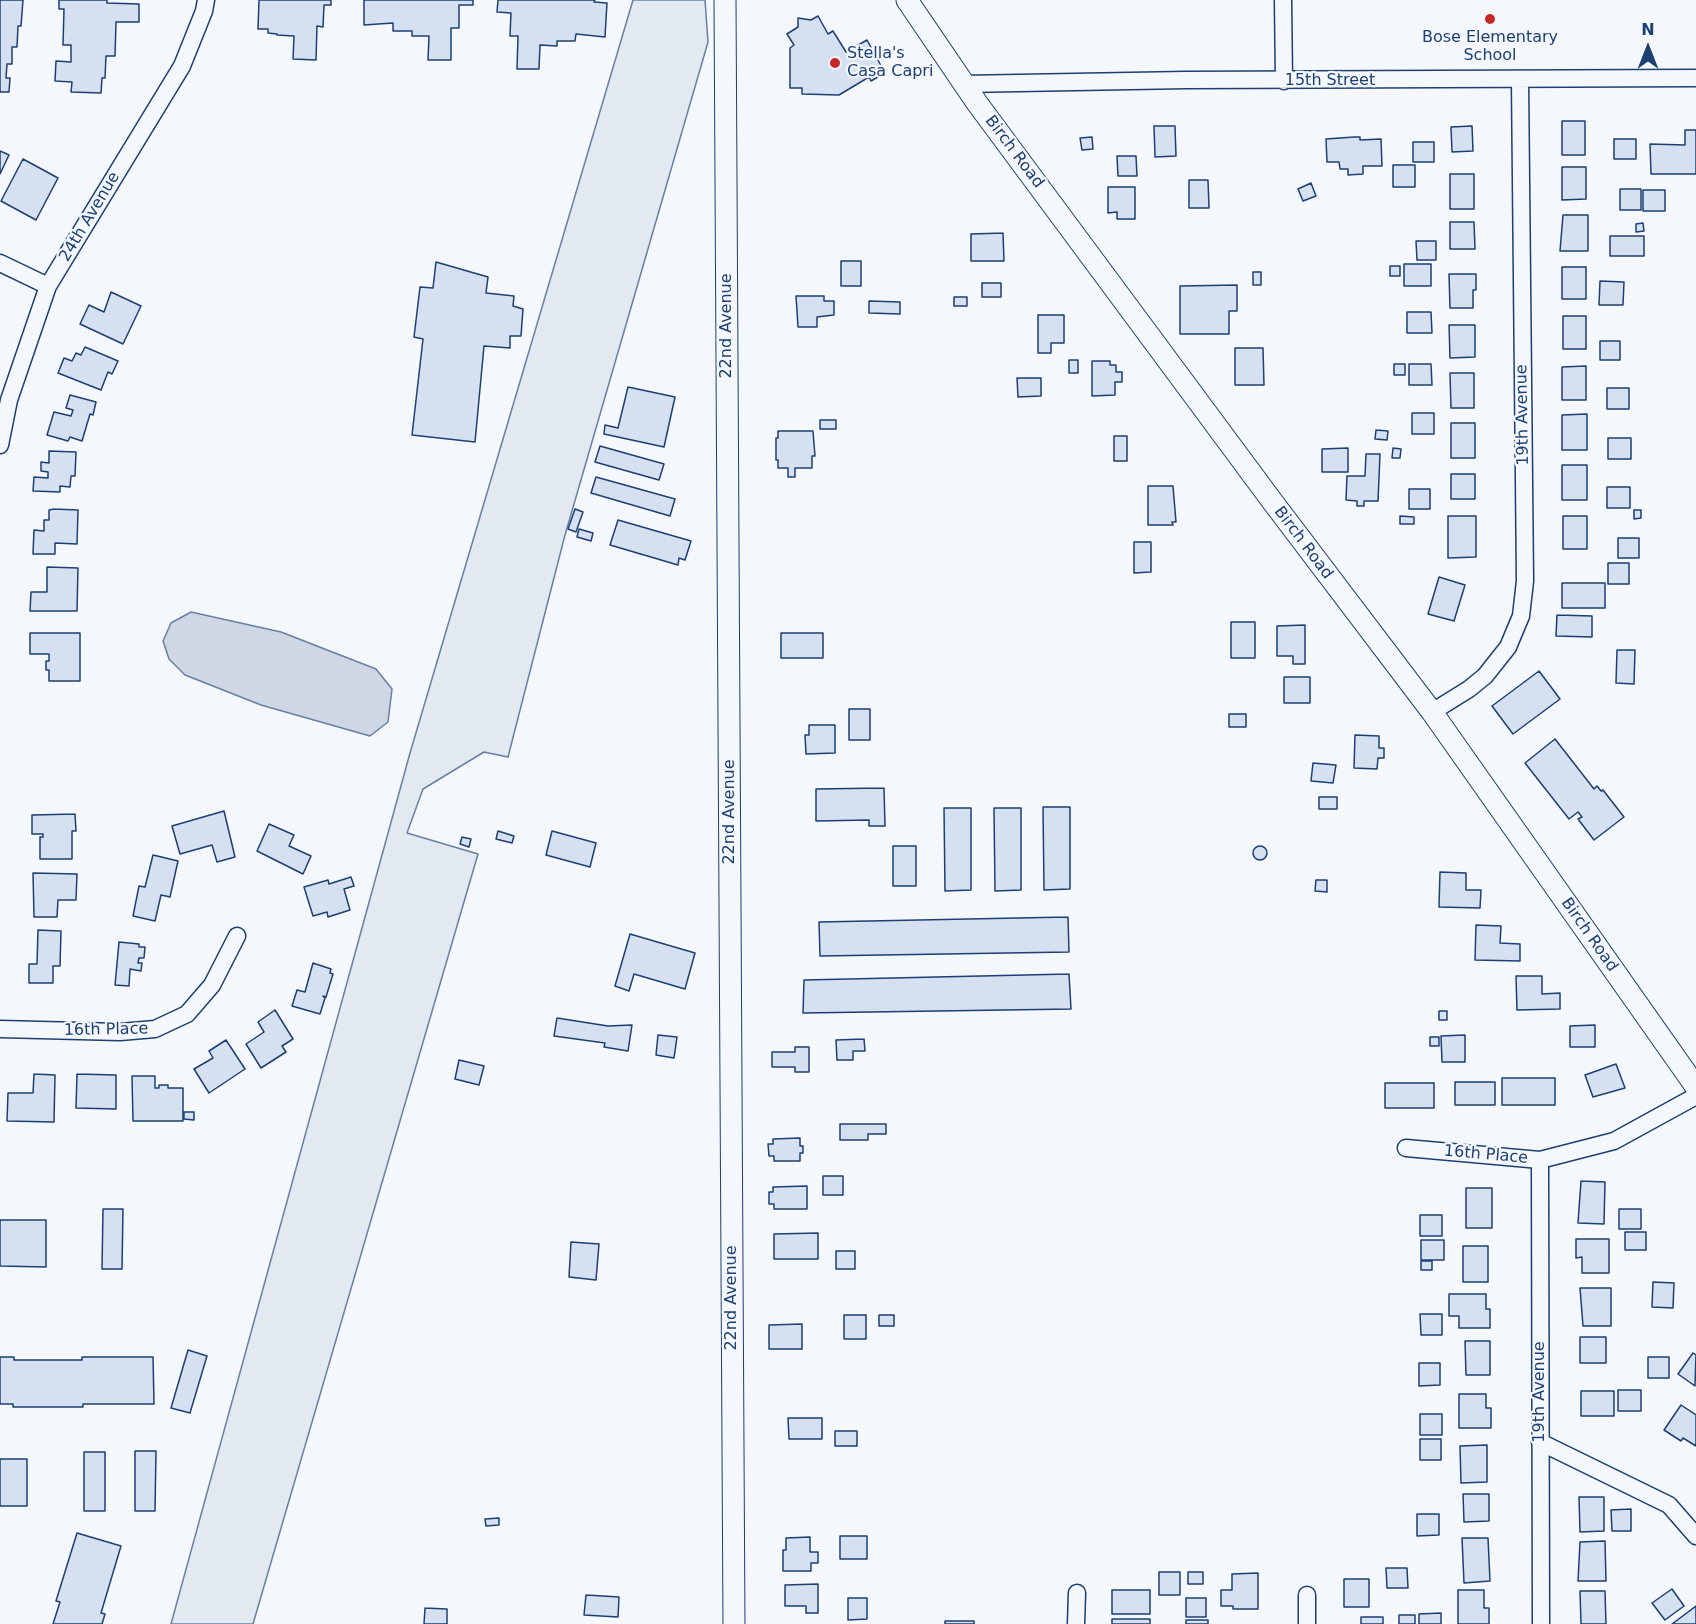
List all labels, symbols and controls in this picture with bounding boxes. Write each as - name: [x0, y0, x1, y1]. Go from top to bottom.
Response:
- marker: Bose Elementary School: [1483, 12, 1497, 26]
- north arrow: [1618, 18, 1678, 78]
- text: N: [1641, 20, 1655, 39]
- place label: Bose Elementary School: [1422, 28, 1558, 66]
- place label: Stella's Casa Capri: [847, 44, 933, 82]
- marker: Stella's Casa Capri: [828, 56, 842, 70]
- street label: 15th Street: [1285, 71, 1375, 91]
- street label: Birch Road: [981, 112, 1047, 192]
- street label: 24th Avenue: [56, 169, 124, 265]
- street label: 22nd Avenue: [717, 273, 737, 379]
- street label: 19th Avenue: [1513, 364, 1533, 466]
- street label: Birch Road: [1270, 503, 1336, 583]
- street label: 22nd Avenue: [720, 759, 740, 865]
- street label: Birch Road: [1557, 894, 1621, 976]
- street label: 16th Place: [64, 1020, 148, 1040]
- street label: 16th Place: [1443, 1142, 1529, 1168]
- street label: 22nd Avenue: [722, 1245, 742, 1351]
- street label: 19th Avenue: [1530, 1341, 1550, 1443]

